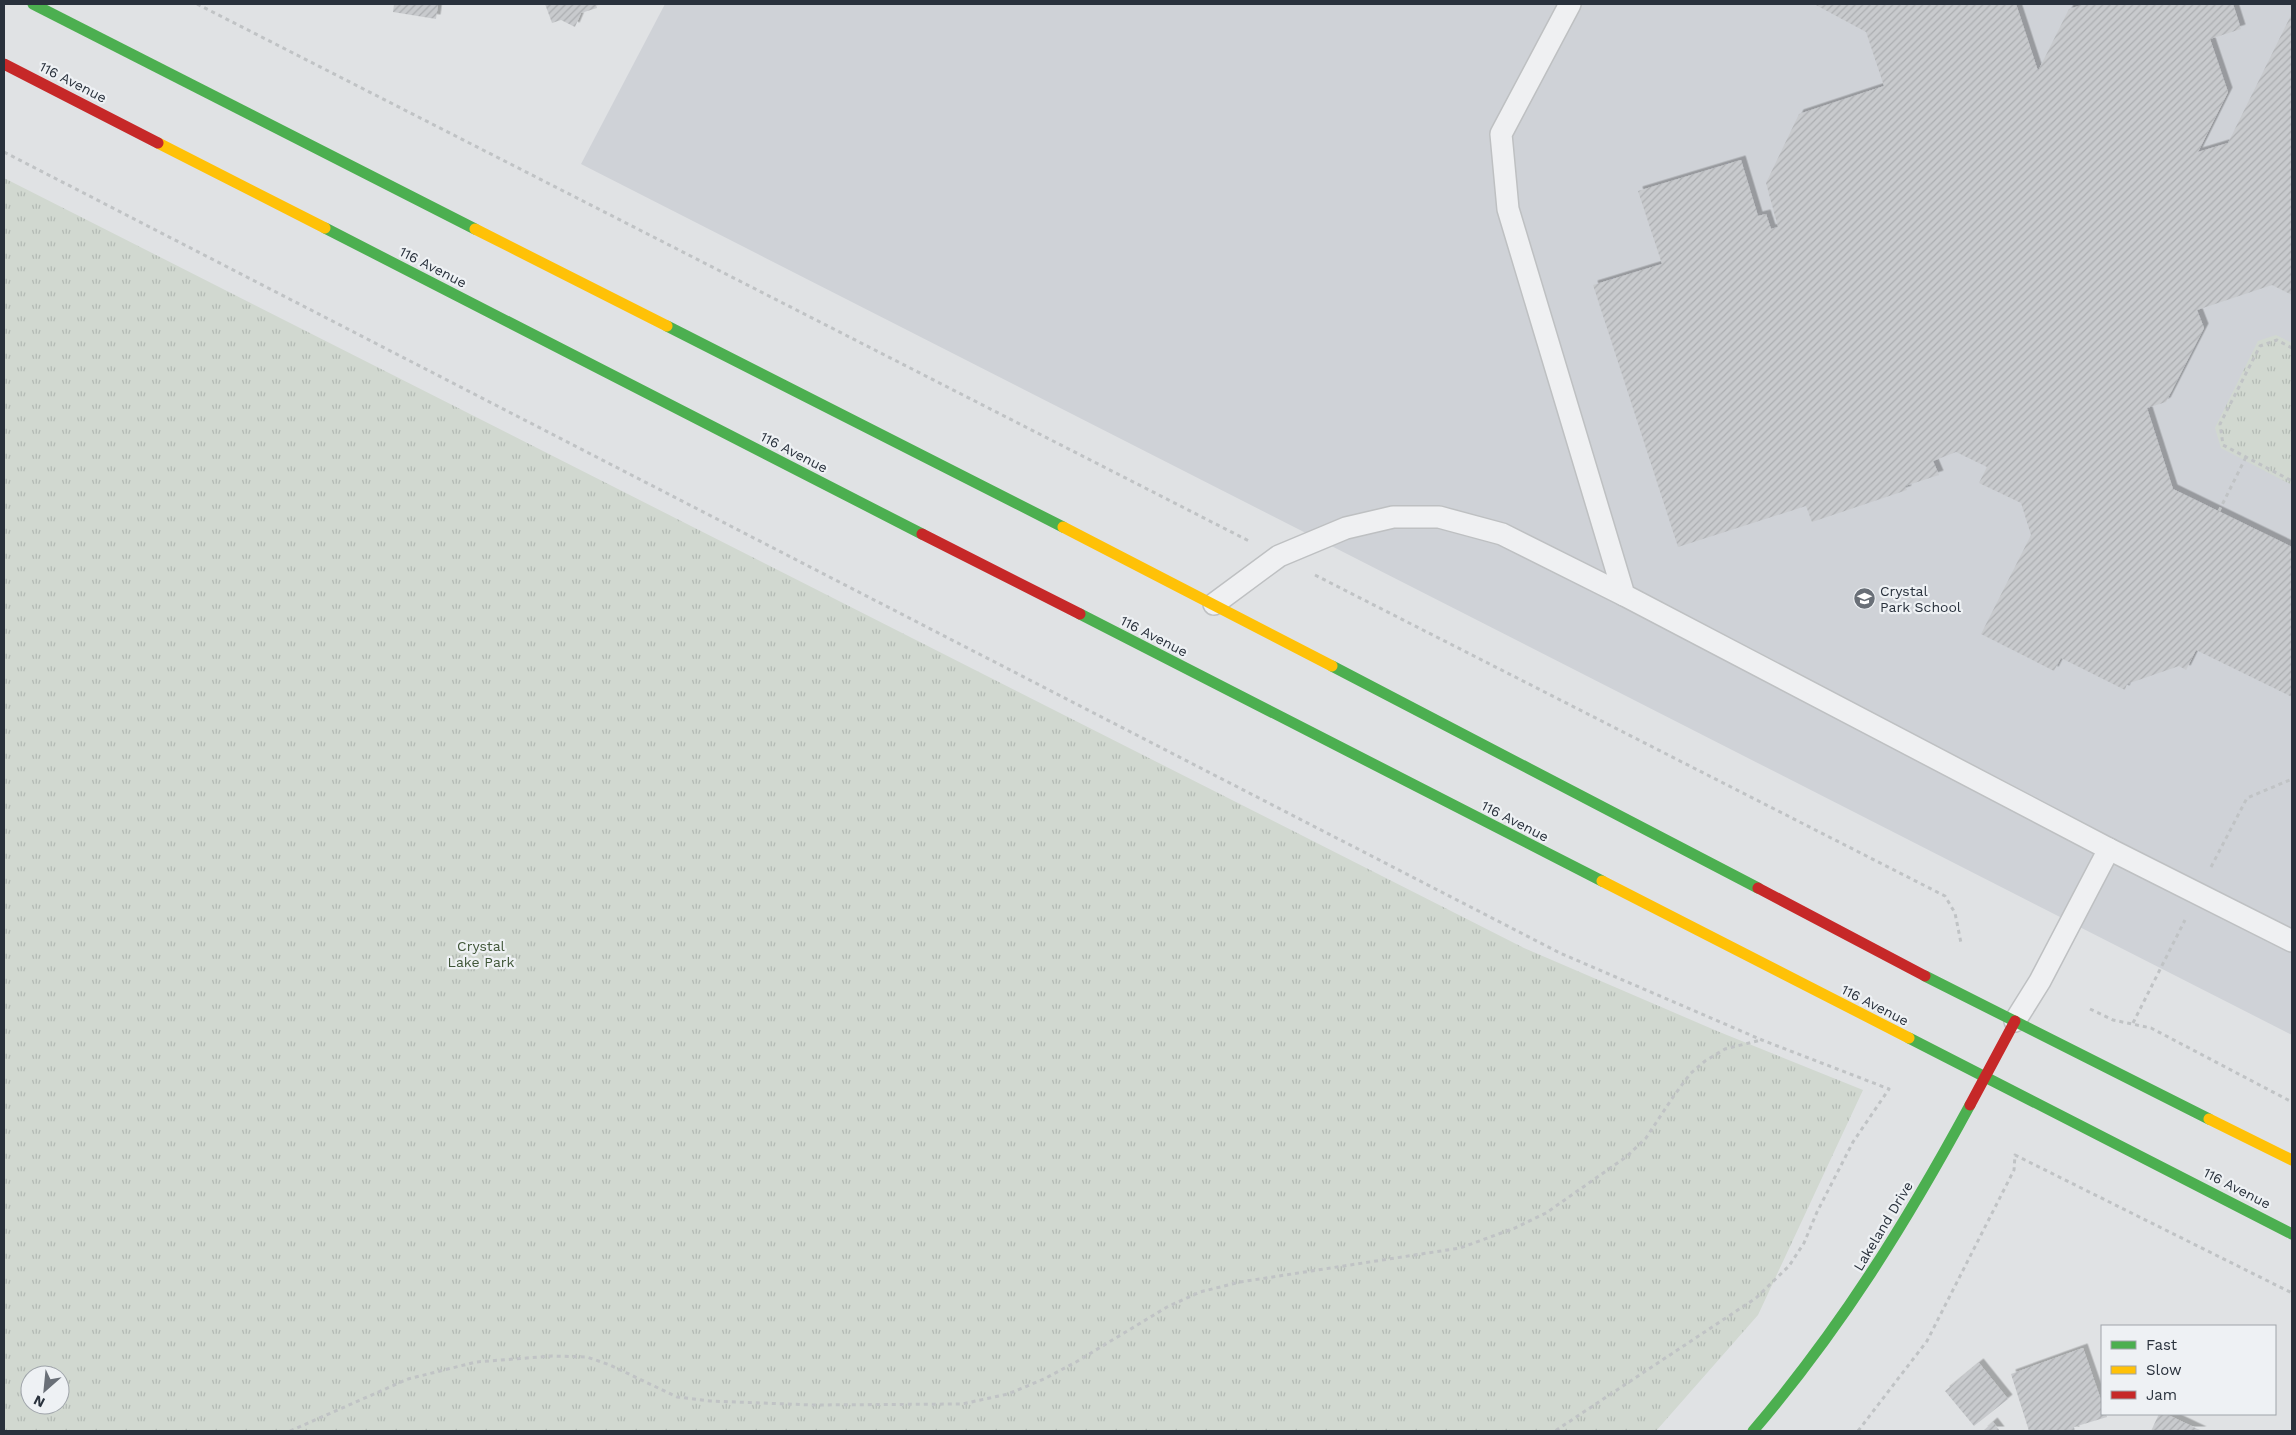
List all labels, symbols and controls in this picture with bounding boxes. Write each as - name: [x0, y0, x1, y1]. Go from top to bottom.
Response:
- street label: 116 Avenue: [37, 58, 109, 106]
- street label: 116 Avenue: [397, 243, 469, 291]
- street label: 116 Avenue: [758, 428, 830, 476]
- place label: Crystal Park School: [1880, 583, 1962, 615]
- school or university icon: Crystal Park School: [1852, 587, 1876, 611]
- street label: 116 Avenue: [1118, 612, 1190, 660]
- street label: 116 Avenue: [1479, 797, 1551, 845]
- park label: Crystal Lake Park: [448, 938, 515, 970]
- street label: 116 Avenue: [1839, 981, 1911, 1029]
- street label: 116 Avenue: [2201, 1164, 2273, 1212]
- street label: Lakeland Drive: [1850, 1178, 1916, 1274]
- legend: [2101, 1325, 2276, 1415]
- text: Fast: [2146, 1336, 2178, 1354]
- text: Slow: [2146, 1361, 2182, 1379]
- north arrow: [20, 1365, 70, 1415]
- text: Jam: [2146, 1386, 2177, 1404]
- text: N: [31, 1392, 47, 1411]

